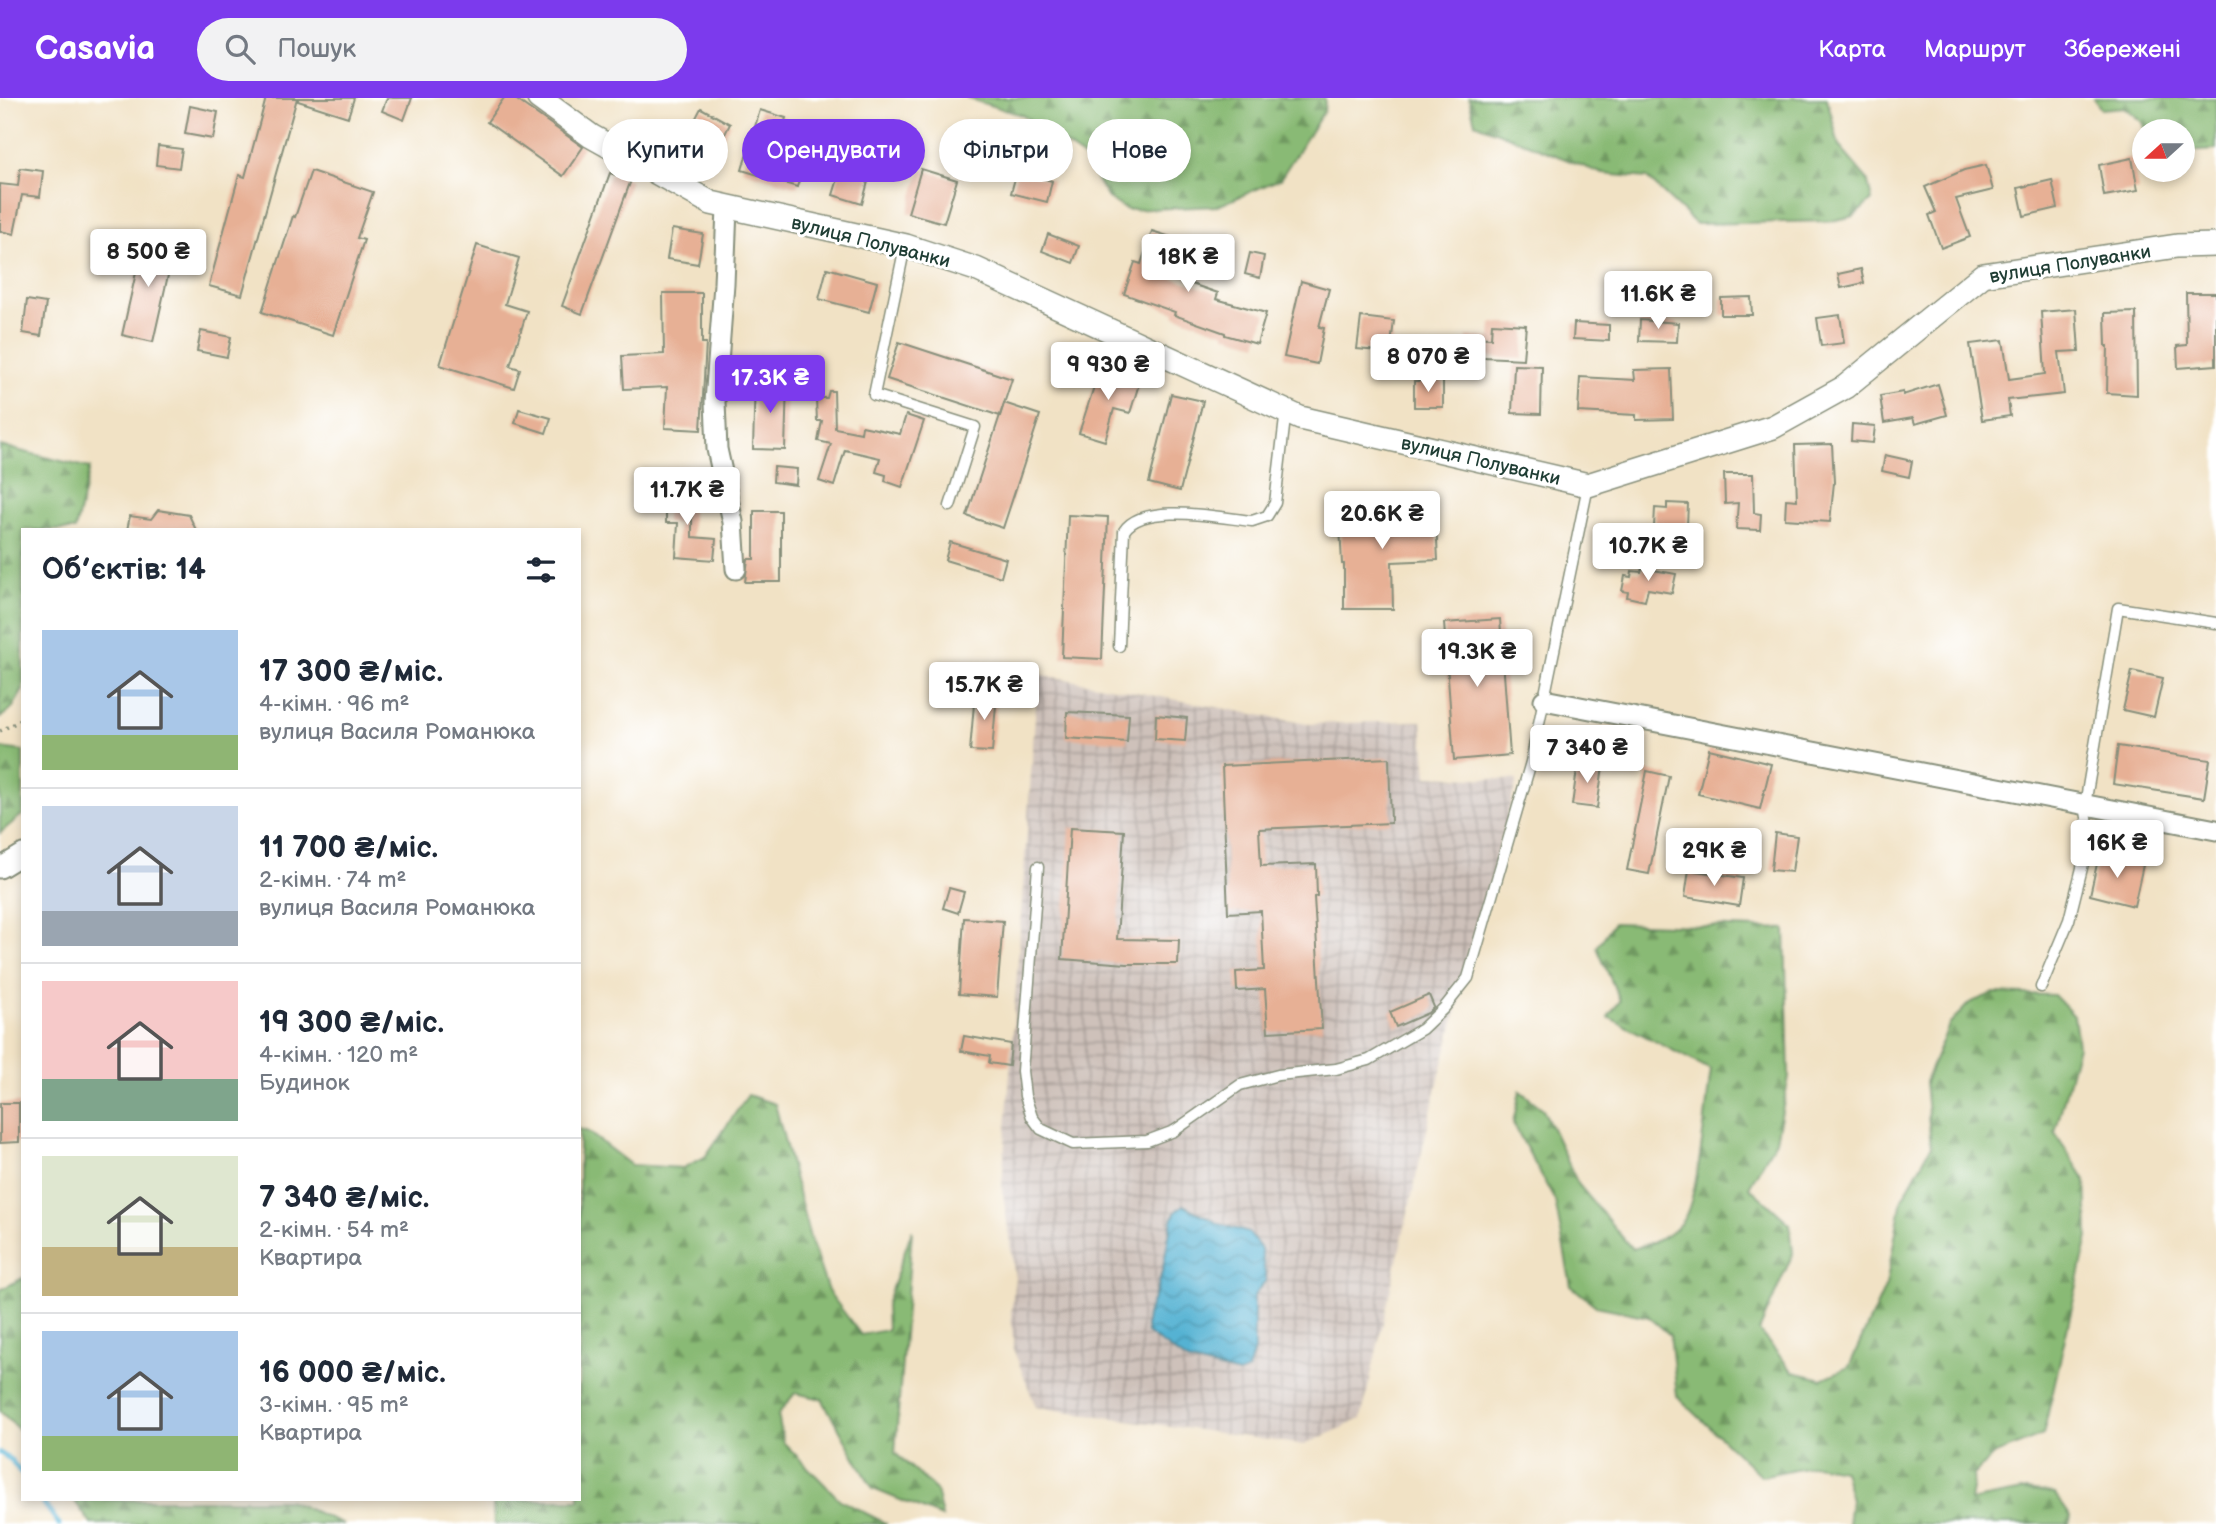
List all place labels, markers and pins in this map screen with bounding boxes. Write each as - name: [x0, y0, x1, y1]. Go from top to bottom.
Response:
- pin: 8 500 ₴: [83, 230, 213, 289]
- pin: 18K ₴: [1139, 234, 1237, 294]
- pin: 11.6K ₴: [1593, 272, 1723, 331]
- pin: 8 070 ₴: [1363, 334, 1493, 394]
- pin: 9 930 ₴: [1043, 342, 1173, 402]
- pin: 17.3K ₴: [705, 356, 835, 415]
- pin: 11.7K ₴: [622, 468, 752, 527]
- pin: 20.6K ₴: [1317, 491, 1447, 551]
- pin: 10.7K ₴: [1583, 524, 1713, 583]
- pin: 19.3K ₴: [1412, 630, 1542, 689]
- pin: 15.7K ₴: [919, 662, 1049, 722]
- pin: 7 340 ₴: [1522, 726, 1652, 785]
- pin: 16K ₴: [2068, 820, 2166, 880]
- pin: 29K ₴: [1665, 828, 1763, 888]

